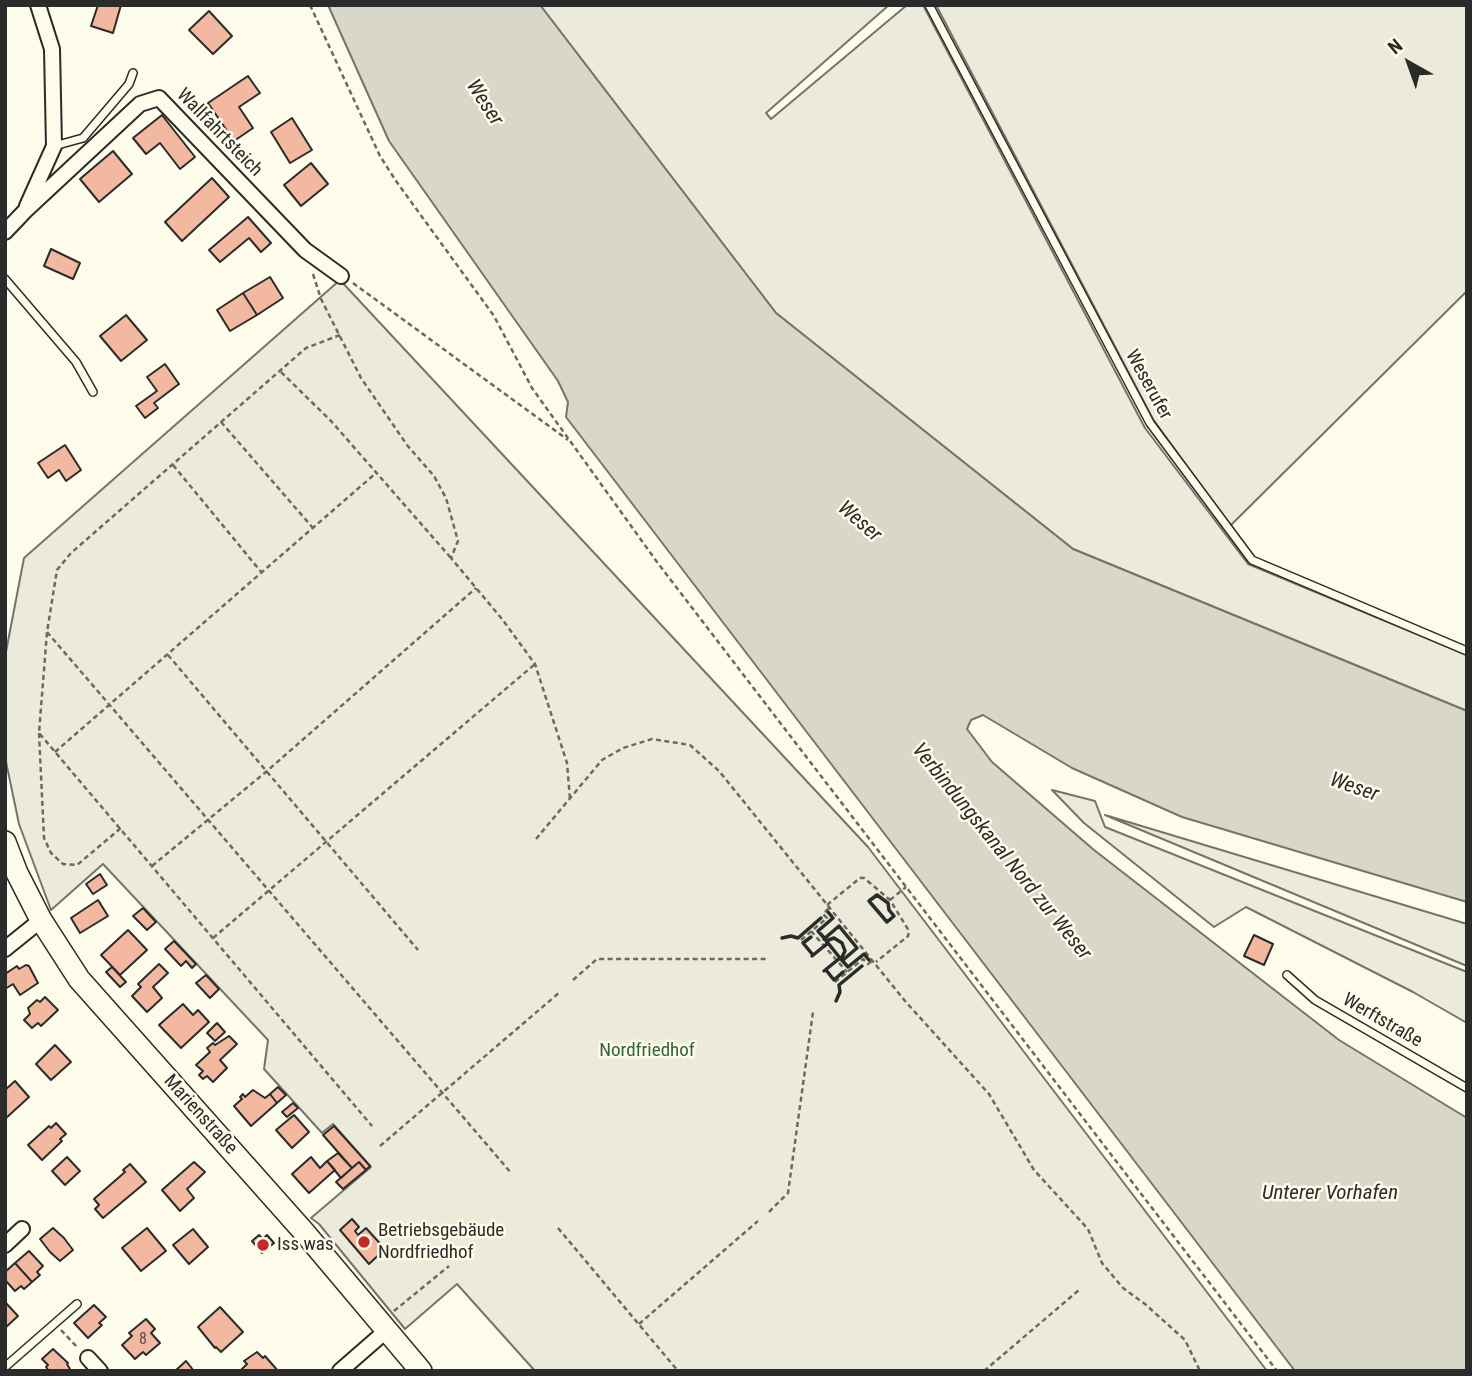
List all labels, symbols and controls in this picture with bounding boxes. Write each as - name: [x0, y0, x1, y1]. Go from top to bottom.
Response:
- north arrow: [1374, 28, 1444, 98]
- text: N: [1383, 34, 1407, 59]
- water label: Weser: [460, 75, 508, 131]
- street label: Wallfahrtsteich: [171, 84, 267, 182]
- street label: Weserufer: [1120, 346, 1176, 424]
- water label: Weser: [832, 496, 886, 548]
- water label: Verbindungskanal Nord zur Weser: [906, 738, 1096, 966]
- water label: Weser: [1326, 768, 1382, 808]
- street label: Werftstraße: [1338, 989, 1426, 1053]
- park label: Nordfriedhof: [599, 1040, 695, 1062]
- street label: Marienstraße: [158, 1070, 242, 1160]
- water label: Unterer Vorhafen: [1262, 1181, 1398, 1207]
- place label: Betriebsgebäude Nordfriedhof: [378, 1220, 504, 1264]
- place label: Iss was: [277, 1234, 334, 1256]
- marker: Betriebsgebäude Nordfriedhof: [356, 1234, 372, 1250]
- marker: Iss was: [255, 1237, 271, 1253]
- house number: 8: [139, 1330, 147, 1350]

